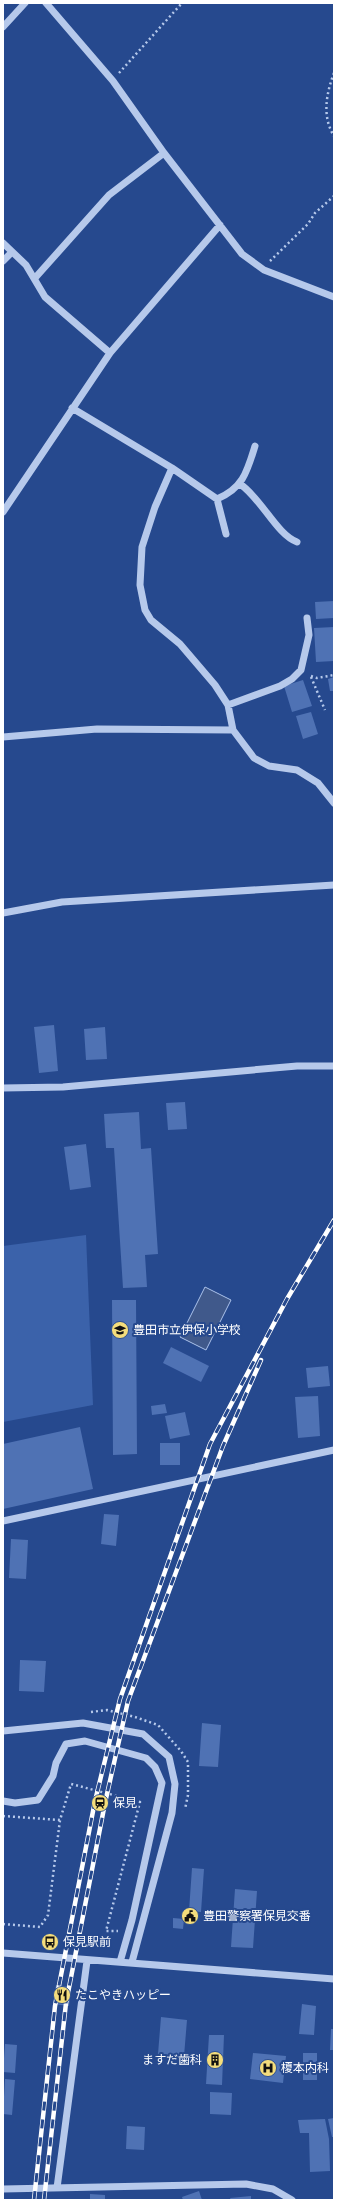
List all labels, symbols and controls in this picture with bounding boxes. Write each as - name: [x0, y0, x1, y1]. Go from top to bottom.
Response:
- school or university icon: 豊田市立伊保小学校: [110, 1320, 130, 1340]
- place label: 豊田市立伊保小学校: [133, 1323, 241, 1336]
- station icon: 保見: [90, 1793, 110, 1813]
- place label: 保見: [113, 1796, 137, 1809]
- public building icon: 豊田警察署保見交番: [180, 1906, 200, 1926]
- place label: 豊田警察署保見交番: [203, 1909, 311, 1922]
- bus stop icon: 保見駅前: [40, 1932, 60, 1952]
- place label: 保見駅前: [63, 1935, 111, 1948]
- restaurant icon: たこやきハッピー: [52, 1985, 72, 2005]
- place label: たこやきハッピー: [75, 1989, 171, 2001]
- building icon: ますだ歯科: [205, 2050, 225, 2070]
- place label: ますだ歯科: [142, 2053, 202, 2066]
- hospital icon: 榎本内科: [258, 2058, 278, 2078]
- place label: 榎本内科: [281, 2061, 329, 2074]

